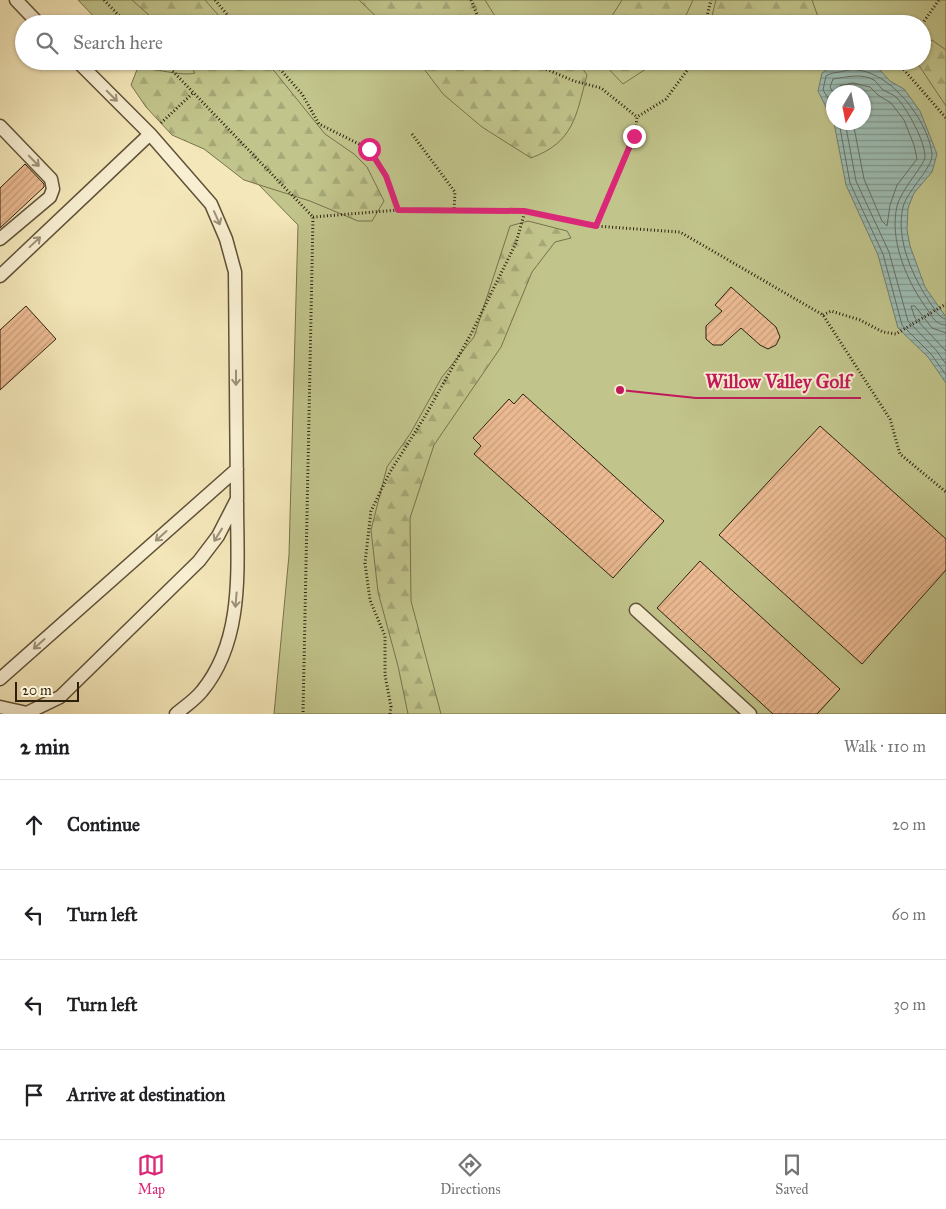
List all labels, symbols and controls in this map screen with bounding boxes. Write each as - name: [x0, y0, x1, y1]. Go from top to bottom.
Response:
- search box: [15, 15, 931, 70]
- icon: search: [33, 29, 61, 57]
- text: Search here: [73, 31, 163, 54]
- north arrow: [826, 85, 871, 130]
- one-way arrow: [105, 89, 117, 101]
- route end: [623, 125, 646, 148]
- route start: [358, 138, 381, 161]
- one-way arrow: [28, 155, 40, 167]
- one-way arrow: [213, 210, 223, 225]
- one-way arrow: [29, 236, 42, 248]
- callout: Willow Valley Golf: [696, 364, 861, 398]
- one-way arrow: [231, 369, 241, 385]
- text: Willow Valley Golf: [705, 370, 854, 394]
- one-way arrow: [213, 528, 223, 542]
- one-way arrow: [154, 530, 167, 542]
- one-way arrow: [231, 592, 240, 608]
- one-way arrow: [33, 638, 46, 650]
- scale bar: [15, 679, 79, 702]
- text: 20 m: [22, 682, 52, 699]
- text: 2 min: [20, 734, 70, 760]
- text: Walk · 110 m: [844, 737, 926, 756]
- icon: ahead: [20, 811, 48, 839]
- text: Continue: [67, 813, 140, 836]
- text: 20 m: [892, 815, 926, 834]
- icon: left: [20, 901, 48, 929]
- text: Turn left: [67, 903, 137, 926]
- text: 60 m: [892, 905, 926, 924]
- icon: left: [20, 991, 48, 1019]
- text: Turn left: [67, 993, 137, 1016]
- text: 30 m: [893, 995, 926, 1014]
- icon: arrive: [20, 1081, 48, 1109]
- text: Arrive at destination: [67, 1083, 225, 1106]
- tab: Map: [137, 1151, 165, 1198]
- tab: Directions: [440, 1151, 501, 1198]
- tab: Saved: [775, 1151, 809, 1198]

